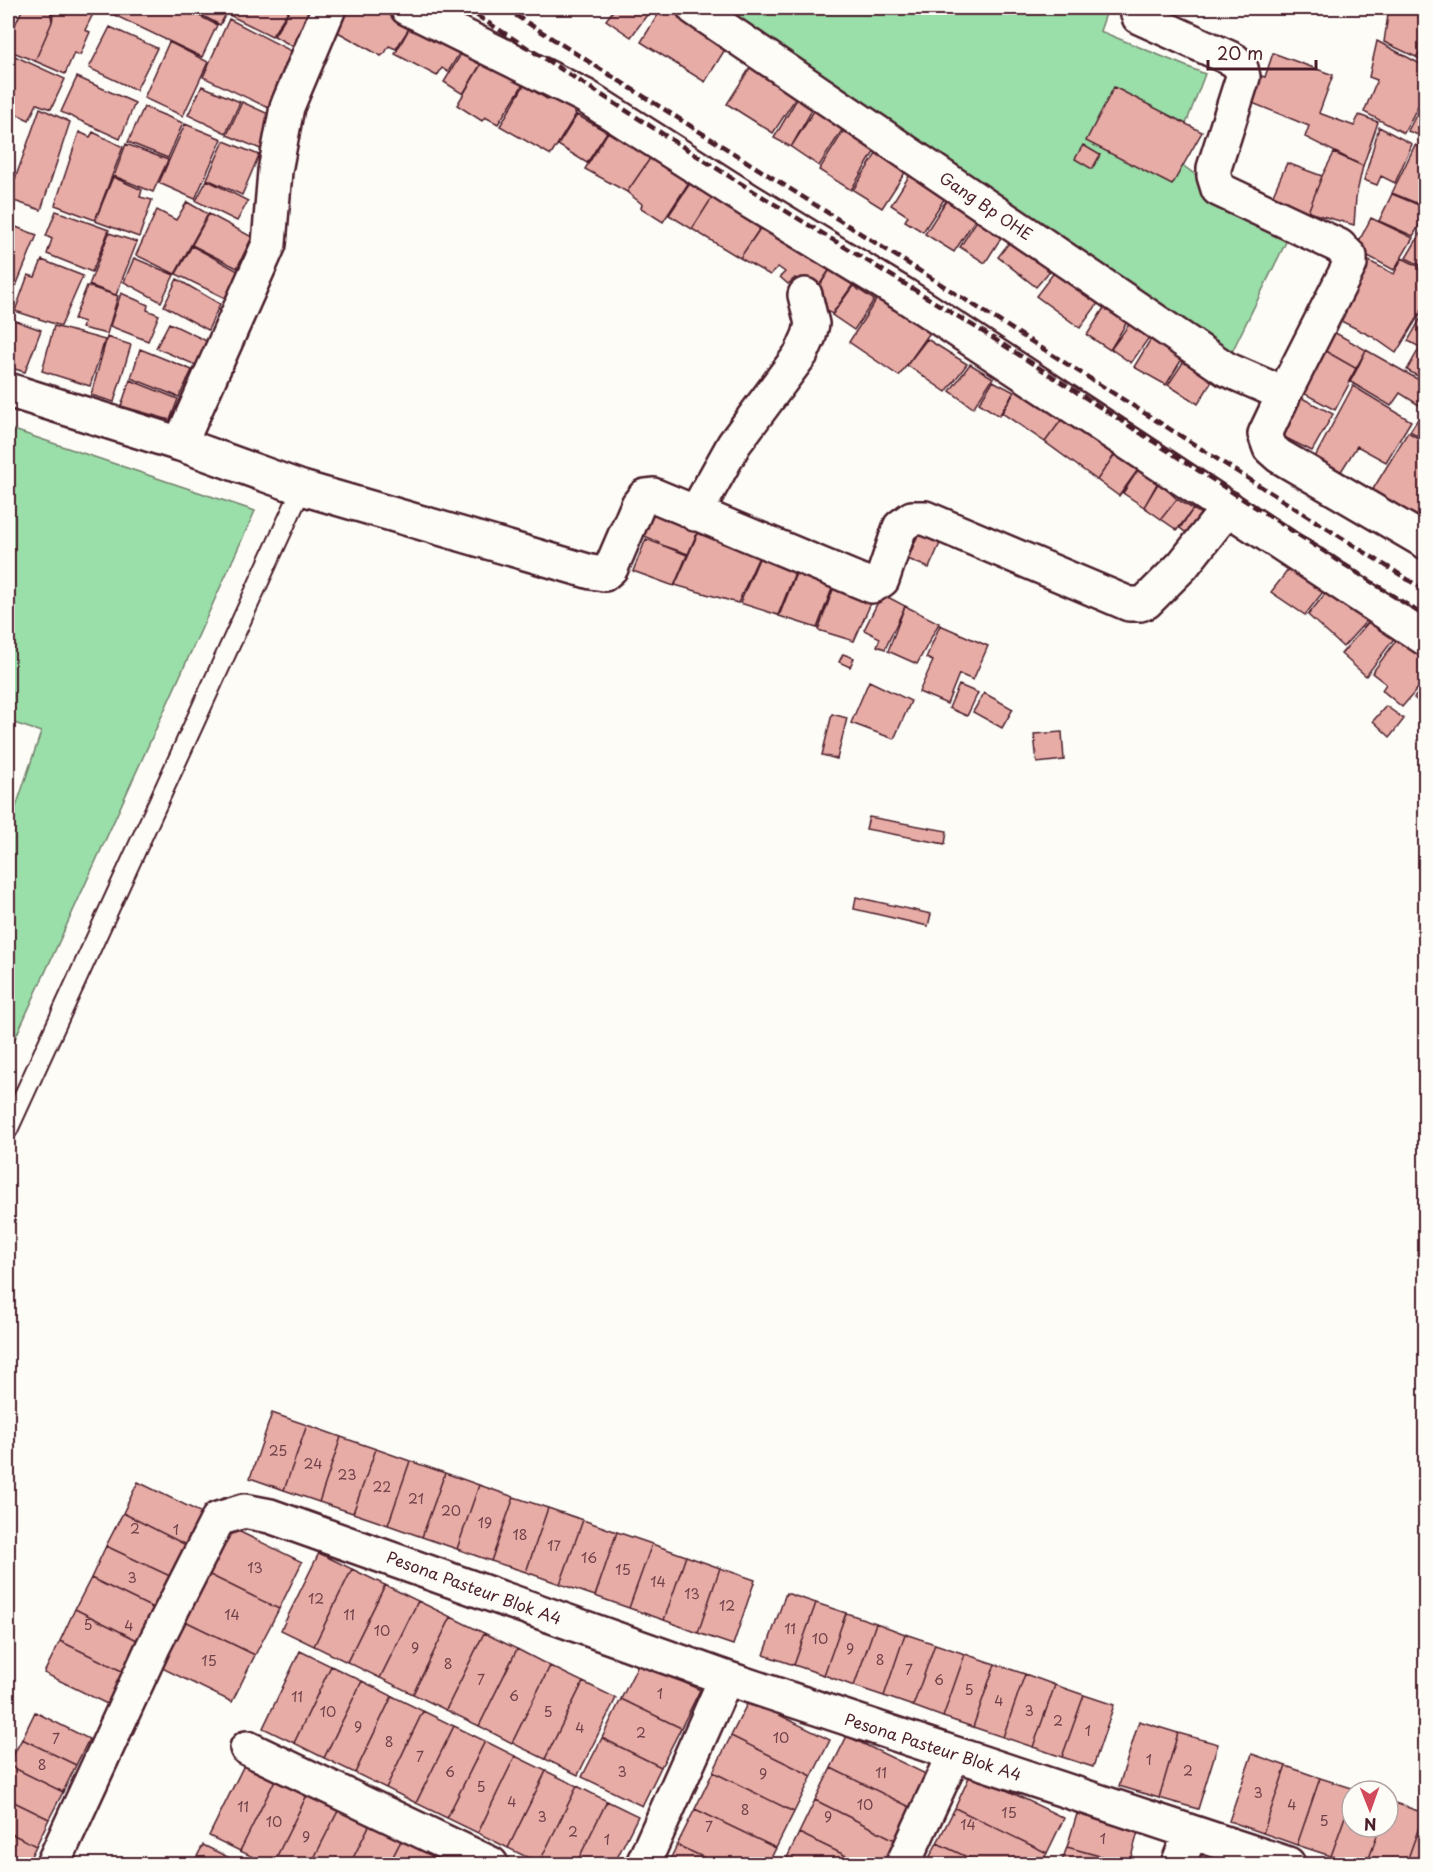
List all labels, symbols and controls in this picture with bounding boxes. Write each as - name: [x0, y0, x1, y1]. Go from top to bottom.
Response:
- scale bar: [1208, 33, 1316, 71]
- text: 20 m: [1217, 39, 1263, 66]
- street label: Gang Bp OHE: [935, 165, 1038, 245]
- house number: 25: [269, 1440, 287, 1461]
- house number: 24: [304, 1453, 322, 1474]
- house number: 23: [338, 1464, 356, 1485]
- house number: 22: [373, 1476, 391, 1497]
- house number: 21: [408, 1488, 424, 1509]
- house number: 20: [441, 1500, 461, 1521]
- house number: 19: [478, 1512, 492, 1533]
- house number: 2: [130, 1518, 140, 1539]
- house number: 1: [173, 1519, 179, 1540]
- house number: 18: [512, 1524, 528, 1545]
- house number: 17: [547, 1535, 561, 1556]
- street label: Pesona Pasteur Blok A4: [383, 1544, 565, 1630]
- house number: 16: [581, 1547, 597, 1568]
- house number: 13: [247, 1557, 263, 1578]
- house number: 15: [615, 1559, 631, 1580]
- house number: 3: [127, 1567, 137, 1588]
- house number: 14: [650, 1571, 666, 1592]
- house number: 13: [684, 1583, 700, 1604]
- house number: 12: [308, 1588, 324, 1609]
- house number: 12: [719, 1595, 735, 1616]
- house number: 14: [224, 1604, 240, 1625]
- house number: 11: [343, 1604, 355, 1625]
- house number: 5: [83, 1614, 93, 1635]
- house number: 4: [124, 1615, 134, 1636]
- house number: 11: [784, 1618, 796, 1639]
- house number: 10: [374, 1620, 390, 1641]
- house number: 10: [812, 1628, 828, 1649]
- house number: 9: [411, 1637, 419, 1658]
- house number: 9: [846, 1638, 854, 1659]
- house number: 8: [876, 1649, 884, 1670]
- house number: 15: [201, 1650, 217, 1671]
- house number: 8: [444, 1653, 452, 1674]
- house number: 7: [905, 1659, 913, 1680]
- house number: 7: [477, 1669, 485, 1690]
- house number: 6: [934, 1669, 944, 1690]
- house number: 5: [964, 1679, 974, 1700]
- house number: 1: [657, 1683, 663, 1704]
- house number: 6: [509, 1685, 519, 1706]
- house number: 11: [291, 1686, 303, 1707]
- house number: 4: [994, 1690, 1004, 1711]
- house number: 3: [1024, 1700, 1034, 1721]
- house number: 10: [320, 1701, 336, 1722]
- house number: 5: [543, 1701, 553, 1722]
- street label: Pesona Pasteur Blok A4: [842, 1706, 1025, 1786]
- house number: 2: [1053, 1710, 1063, 1731]
- house number: 9: [354, 1716, 362, 1737]
- house number: 4: [575, 1717, 585, 1738]
- house number: 1: [1085, 1720, 1091, 1741]
- house number: 2: [636, 1722, 646, 1743]
- house number: 10: [773, 1727, 789, 1748]
- house number: 7: [52, 1728, 60, 1749]
- house number: 8: [385, 1731, 393, 1752]
- house number: 7: [416, 1746, 424, 1767]
- house number: 1: [1146, 1749, 1152, 1770]
- house number: 8: [38, 1754, 46, 1775]
- house number: 2: [1183, 1760, 1193, 1781]
- house number: 6: [445, 1761, 455, 1782]
- house number: 3: [617, 1761, 627, 1782]
- house number: 11: [875, 1762, 887, 1783]
- house number: 9: [759, 1763, 767, 1784]
- house number: 5: [476, 1776, 486, 1797]
- north arrow: [1340, 1779, 1400, 1839]
- house number: 3: [1253, 1782, 1263, 1803]
- house number: 4: [507, 1791, 517, 1812]
- house number: 10: [857, 1794, 873, 1815]
- house number: 4: [1287, 1794, 1297, 1815]
- house number: 11: [237, 1796, 249, 1817]
- house number: 8: [741, 1799, 749, 1820]
- house number: 15: [1001, 1802, 1017, 1823]
- house number: 3: [537, 1806, 547, 1827]
- house number: 9: [824, 1806, 832, 1827]
- house number: 5: [1319, 1810, 1329, 1831]
- house number: 10: [266, 1811, 282, 1832]
- text: N: [1364, 1813, 1377, 1837]
- house number: 14: [960, 1814, 976, 1835]
- house number: 7: [705, 1816, 713, 1837]
- house number: 2: [568, 1821, 578, 1842]
- house number: 9: [302, 1826, 310, 1847]
- house number: 1: [1100, 1828, 1106, 1849]
- house number: 1: [604, 1829, 610, 1850]

